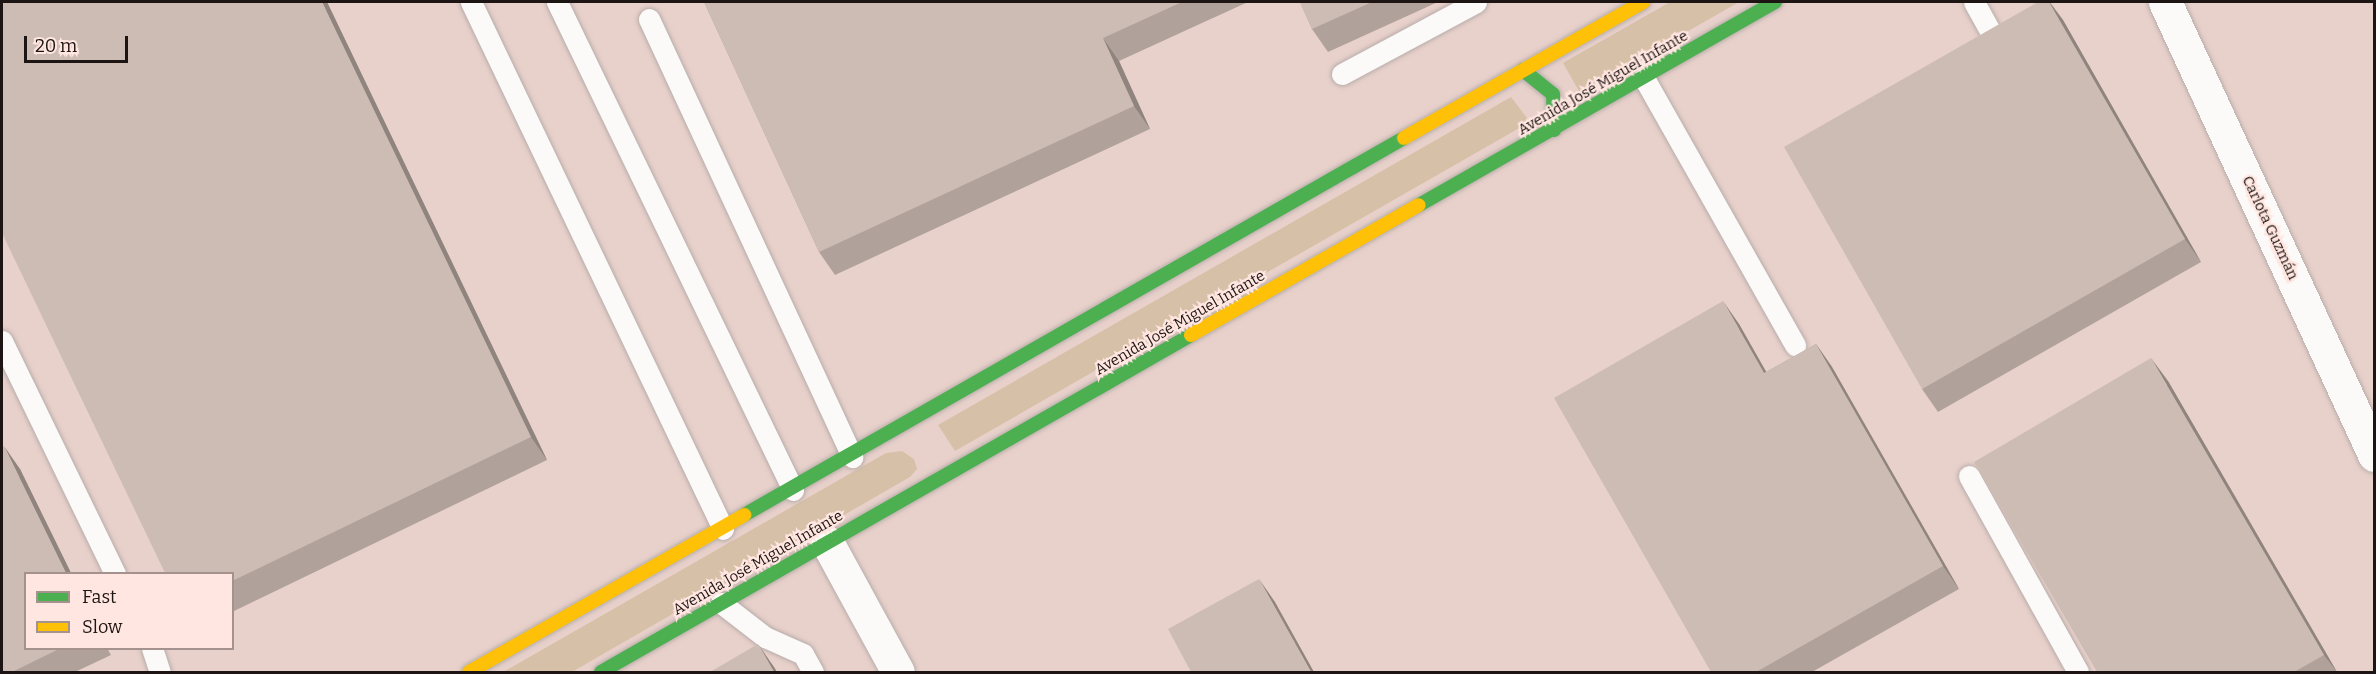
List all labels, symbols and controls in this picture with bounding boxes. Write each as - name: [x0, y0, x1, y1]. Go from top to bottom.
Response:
- scale bar: [27, 24, 130, 62]
- street label: Avenida José Miguel Infante: [1515, 27, 1691, 139]
- text: 20 m: [35, 35, 77, 57]
- street label: Carlota Guzmán: [2238, 173, 2302, 283]
- street label: Avenida José Miguel Infante: [1092, 267, 1268, 379]
- street label: Avenida José Miguel Infante: [670, 507, 846, 619]
- legend: [24, 572, 234, 650]
- text: Fast: [82, 586, 117, 608]
- text: Slow: [82, 616, 122, 638]

